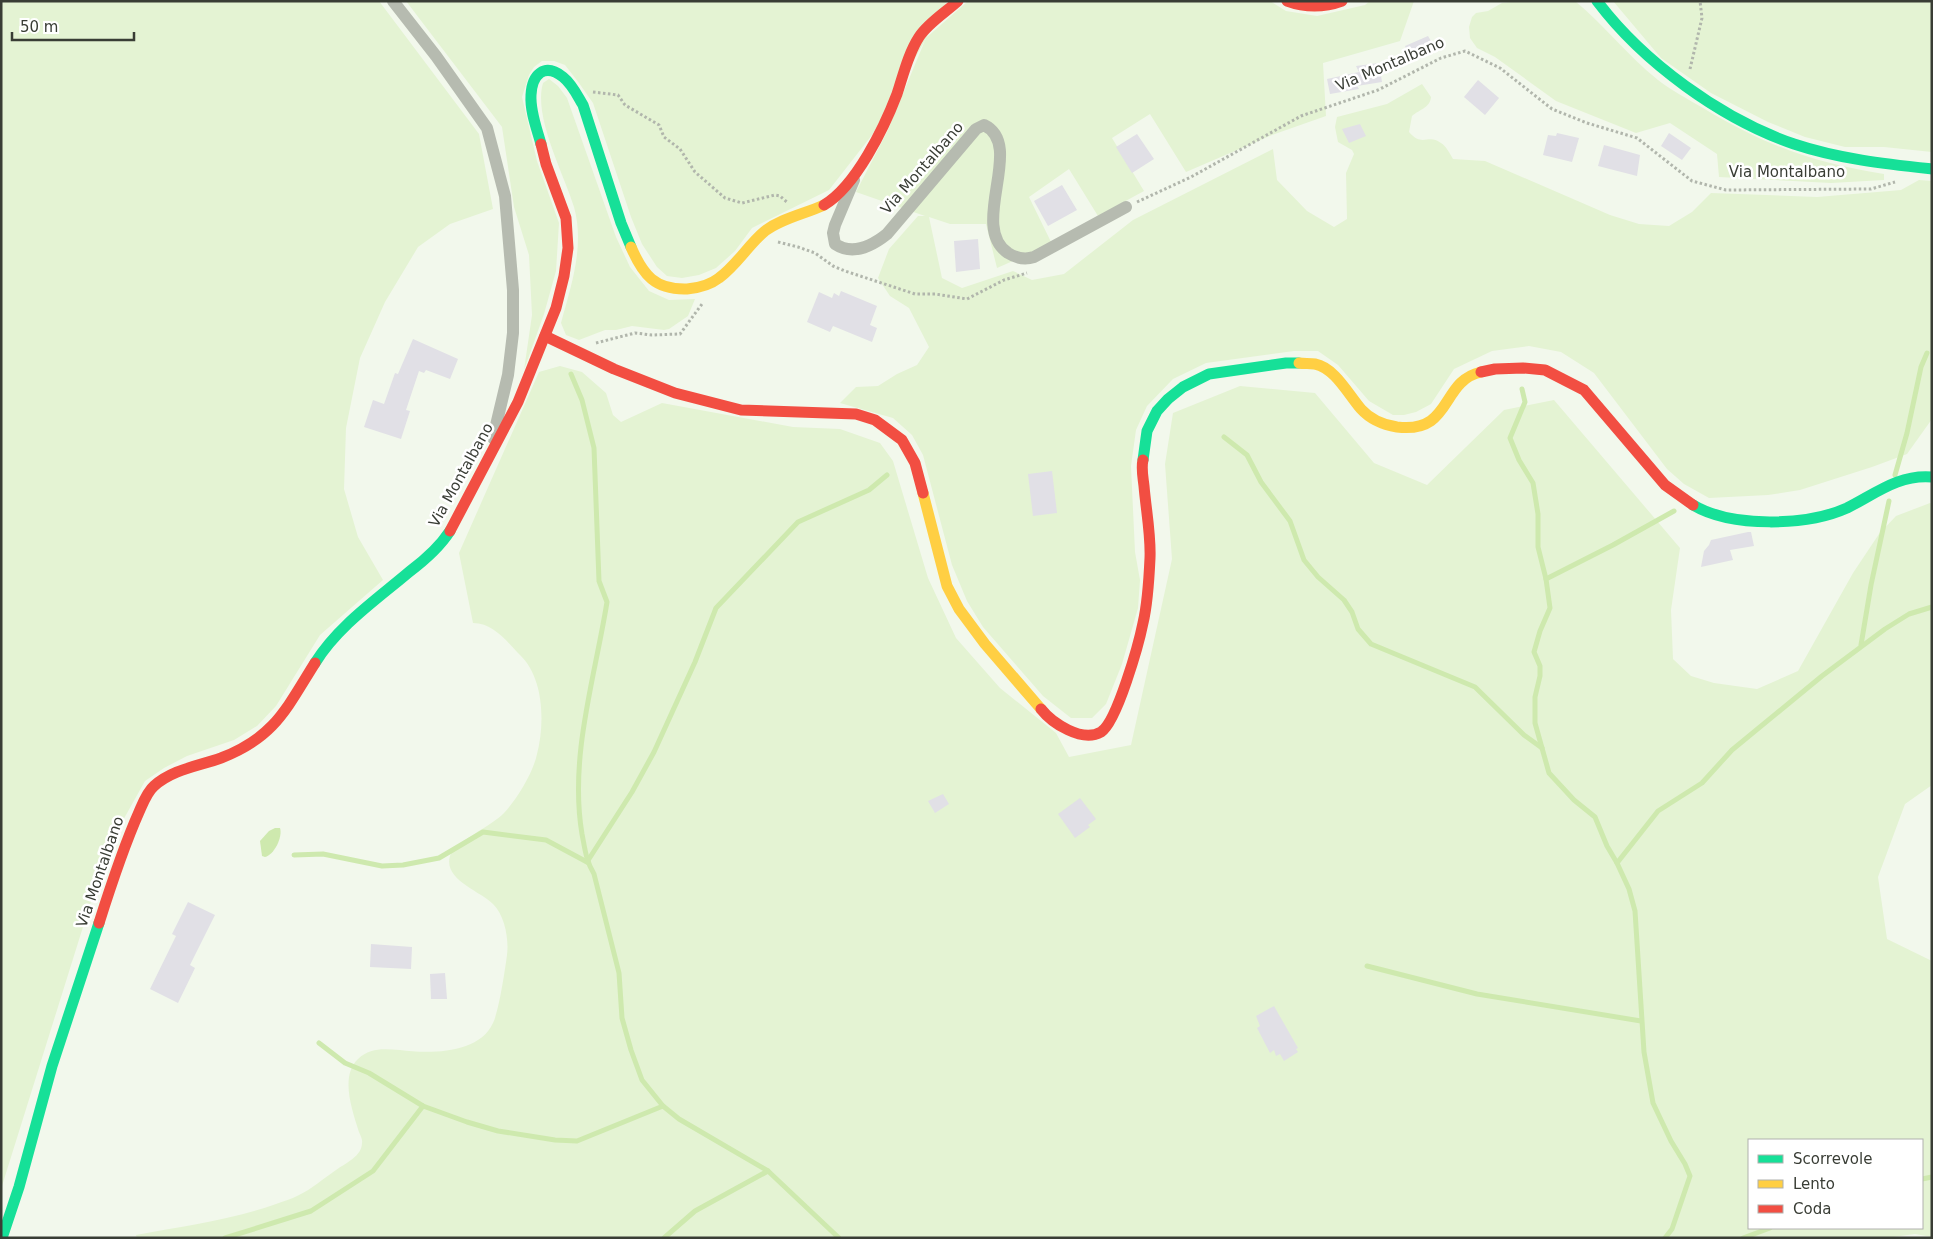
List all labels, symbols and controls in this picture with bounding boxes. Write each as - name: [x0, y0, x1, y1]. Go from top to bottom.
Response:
- scale bar: [12, 10, 135, 42]
- text: 50 m: [20, 18, 58, 36]
- street label: Via Montalbano: [1333, 33, 1447, 95]
- street label: Via Montalbano: [877, 118, 967, 218]
- street label: Via Montalbano: [1729, 163, 1845, 181]
- street label: Via Montalbano: [425, 420, 497, 530]
- street label: Via Montalbano: [73, 814, 127, 930]
- legend: [1748, 1139, 1923, 1229]
- text: Scorrevole: [1793, 1150, 1872, 1168]
- text: Lento: [1793, 1175, 1835, 1193]
- text: Coda: [1793, 1200, 1831, 1218]

